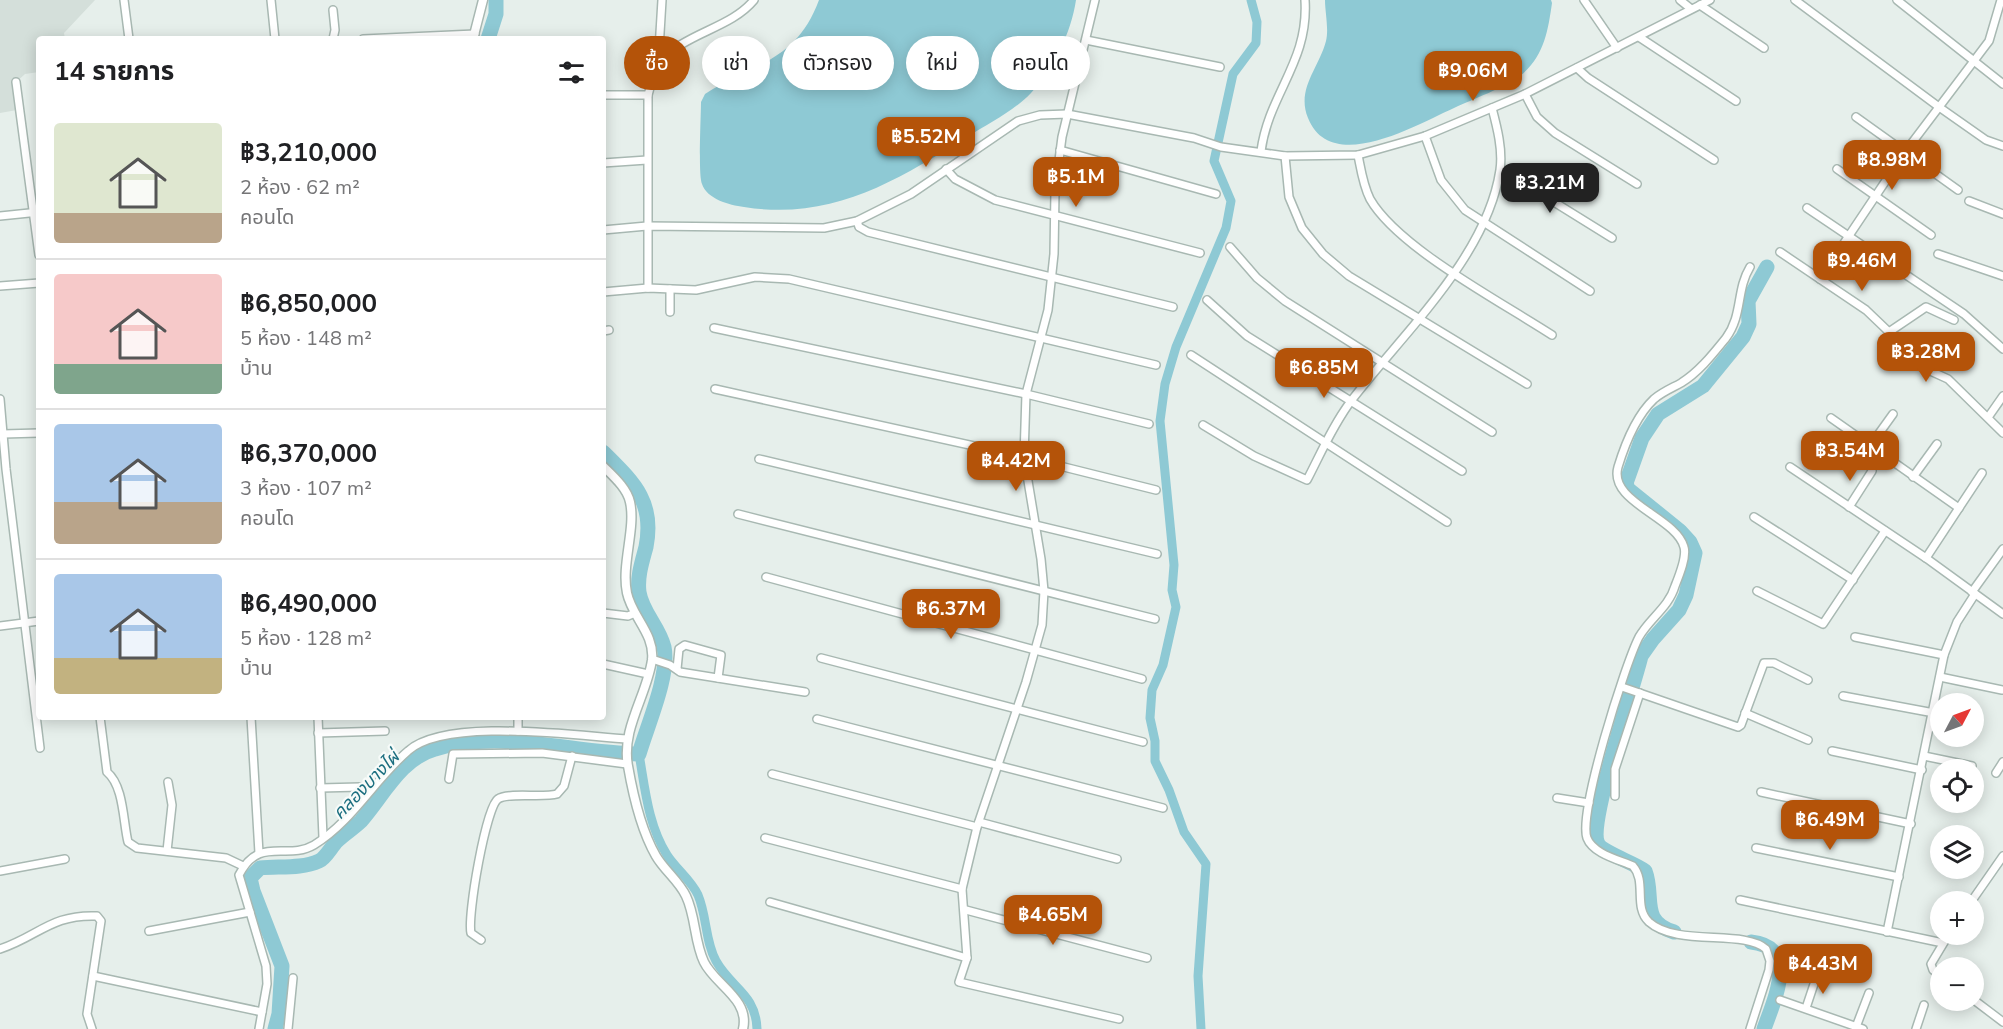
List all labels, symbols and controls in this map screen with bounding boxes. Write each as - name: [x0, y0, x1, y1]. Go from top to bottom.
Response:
- chip: ซื้อ: [624, 36, 690, 90]
- chip: เช่า: [702, 36, 770, 90]
- chip: ตัวกรอง: [782, 36, 894, 90]
- chip: ใหม่: [906, 36, 979, 90]
- chip: คอนโด: [991, 36, 1090, 90]
- pin: ฿9.06M: [1424, 51, 1522, 102]
- text: 14 รายการ: [54, 54, 174, 89]
- icon: filters: [555, 56, 588, 89]
- text: ฿9.06M: [1438, 57, 1508, 84]
- pin: ฿5.52M: [877, 117, 975, 168]
- text: ฿5.52M: [891, 123, 961, 150]
- text: ฿3,210,000: [240, 135, 377, 170]
- pin: ฿8.98M: [1843, 140, 1941, 191]
- text: ฿8.98M: [1857, 146, 1927, 173]
- icon: home: [102, 147, 174, 219]
- pin: ฿5.1M: [1034, 157, 1118, 208]
- text: ฿5.1M: [1047, 163, 1105, 190]
- pin: ฿3.21M: [1501, 163, 1599, 214]
- text: ฿3.21M: [1515, 169, 1585, 196]
- text: 2 ห้อง · 62 m²: [240, 174, 360, 201]
- text: คอนโด: [240, 204, 294, 231]
- pin: ฿9.46M: [1813, 241, 1911, 292]
- text: ฿9.46M: [1827, 247, 1897, 274]
- text: ฿6,850,000: [240, 286, 377, 321]
- icon: home: [102, 298, 174, 370]
- text: 5 ห้อง · 148 m²: [240, 325, 372, 352]
- pin: ฿3.28M: [1877, 332, 1975, 383]
- text: ฿3.28M: [1891, 338, 1961, 365]
- pin: ฿6.85M: [1275, 348, 1373, 399]
- text: ฿6.85M: [1289, 354, 1359, 381]
- text: บ้าน: [240, 355, 272, 382]
- pin: ฿3.54M: [1801, 431, 1899, 482]
- text: ฿6,370,000: [240, 436, 377, 471]
- text: ฿3.54M: [1815, 437, 1885, 464]
- pin: ฿4.42M: [967, 441, 1065, 492]
- text: ฿4.42M: [981, 447, 1051, 474]
- icon: home: [102, 448, 174, 520]
- text: 3 ห้อง · 107 m²: [240, 475, 372, 502]
- text: คอนโด: [240, 505, 294, 532]
- text: ฿6,490,000: [240, 586, 377, 621]
- pin: ฿6.37M: [902, 589, 1000, 640]
- text: ฿6.37M: [916, 595, 986, 622]
- icon: home: [102, 598, 174, 670]
- text: 5 ห้อง · 128 m²: [240, 625, 372, 652]
- text: บ้าน: [240, 655, 272, 682]
- north arrow: [1930, 693, 1984, 747]
- map controls: [1930, 693, 1984, 1011]
- water label: คลองบางไผ่: [327, 743, 407, 824]
- button: locate: [1930, 759, 1984, 813]
- pin: ฿6.49M: [1781, 800, 1879, 851]
- text: ฿6.49M: [1795, 806, 1865, 833]
- button: layers: [1930, 825, 1984, 879]
- button: +: [1930, 891, 1984, 945]
- pin: ฿4.65M: [1004, 895, 1102, 946]
- text: ฿4.65M: [1018, 901, 1088, 928]
- pin: ฿4.43M: [1774, 944, 1872, 995]
- text: ฿4.43M: [1788, 950, 1858, 977]
- button: −: [1930, 957, 1984, 1011]

